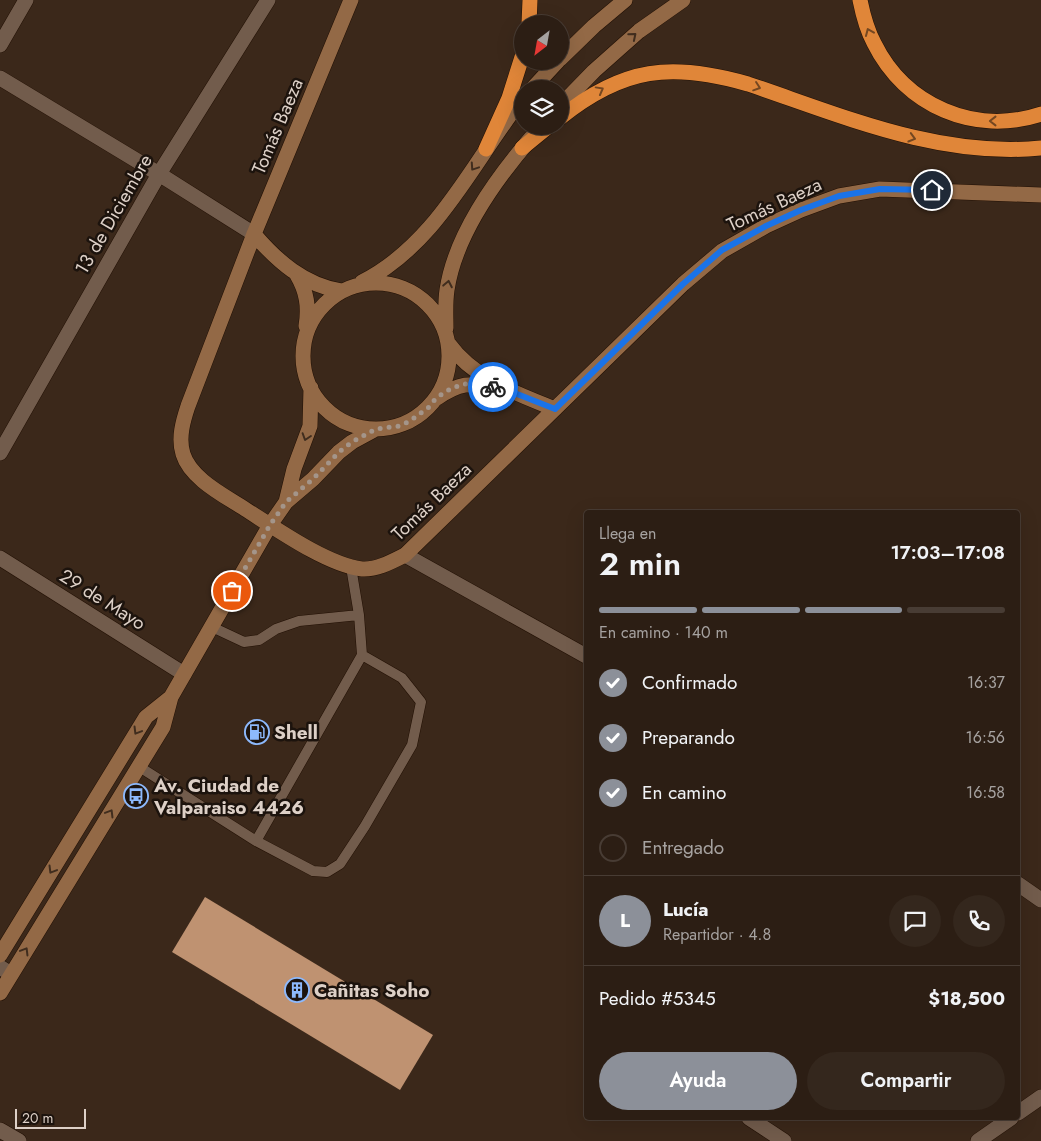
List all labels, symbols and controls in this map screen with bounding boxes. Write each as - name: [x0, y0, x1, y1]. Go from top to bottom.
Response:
- north arrow: [514, 15, 569, 70]
- map controls: [514, 15, 569, 135]
- one-way arrow: [865, 28, 875, 37]
- one-way arrow: [628, 33, 637, 42]
- street label: Tomás Baeza: [245, 74, 310, 178]
- button: layers: [514, 80, 569, 135]
- one-way arrow: [753, 81, 761, 91]
- one-way arrow: [595, 86, 604, 96]
- one-way arrow: [989, 116, 996, 126]
- one-way arrow: [907, 132, 915, 142]
- street label: 13 de Diciembre: [68, 149, 159, 279]
- one-way arrow: [471, 161, 480, 171]
- pin: [911, 169, 953, 211]
- street label: Tomás Baeza: [722, 171, 826, 238]
- icon: home: [918, 176, 946, 204]
- one-way arrow: [442, 279, 453, 288]
- courier: [468, 362, 518, 412]
- icon: bike: [479, 373, 507, 401]
- one-way arrow: [302, 432, 312, 440]
- street label: Tomás Baeza: [385, 456, 477, 546]
- text: Llega en: [599, 522, 656, 545]
- text: 17:03–17:08: [891, 539, 1005, 566]
- text: 2 min: [599, 541, 681, 587]
- street label: 29 de Mayo: [55, 562, 151, 636]
- pin: [211, 570, 253, 612]
- icon: bag: [218, 577, 246, 605]
- text: En camino · 140 m: [599, 621, 728, 644]
- icon: check: [599, 669, 627, 697]
- text: Confirmado: [642, 669, 737, 696]
- text: 16:37: [967, 671, 1005, 694]
- fuel station icon: Shell: [244, 719, 270, 745]
- place label: Shell: [274, 719, 318, 746]
- icon: check: [599, 724, 627, 752]
- text: Preparando: [642, 724, 735, 751]
- one-way arrow: [134, 725, 144, 734]
- text: 16:56: [966, 726, 1005, 749]
- place label: Av. Ciudad de Valparaiso 4426: [153, 772, 304, 821]
- icon: check: [599, 779, 627, 807]
- text: En camino: [642, 779, 726, 806]
- text: 16:58: [966, 781, 1005, 804]
- bus stop icon: Av. Ciudad de Valparaiso 4426: [123, 783, 149, 809]
- one-way arrow: [104, 809, 114, 818]
- text: Entregado: [642, 834, 724, 861]
- one-way arrow: [49, 864, 59, 873]
- button: chat: [889, 895, 941, 947]
- button: phone: [953, 895, 1005, 947]
- text: Lucía: [663, 896, 708, 923]
- text: L: [620, 907, 630, 934]
- text: Repartidor · 4.8: [663, 923, 771, 946]
- one-way arrow: [19, 948, 29, 957]
- building icon: Cañitas Soho: [284, 977, 310, 1003]
- place label: Cañitas Soho: [314, 977, 429, 1004]
- text: Pedido #5345: [599, 985, 716, 1012]
- text: $18,500: [928, 985, 1005, 1012]
- button: Ayuda: [599, 1052, 797, 1110]
- button: Compartir: [807, 1052, 1005, 1110]
- scale bar: [15, 1106, 86, 1129]
- text: 20 m: [22, 1108, 54, 1128]

